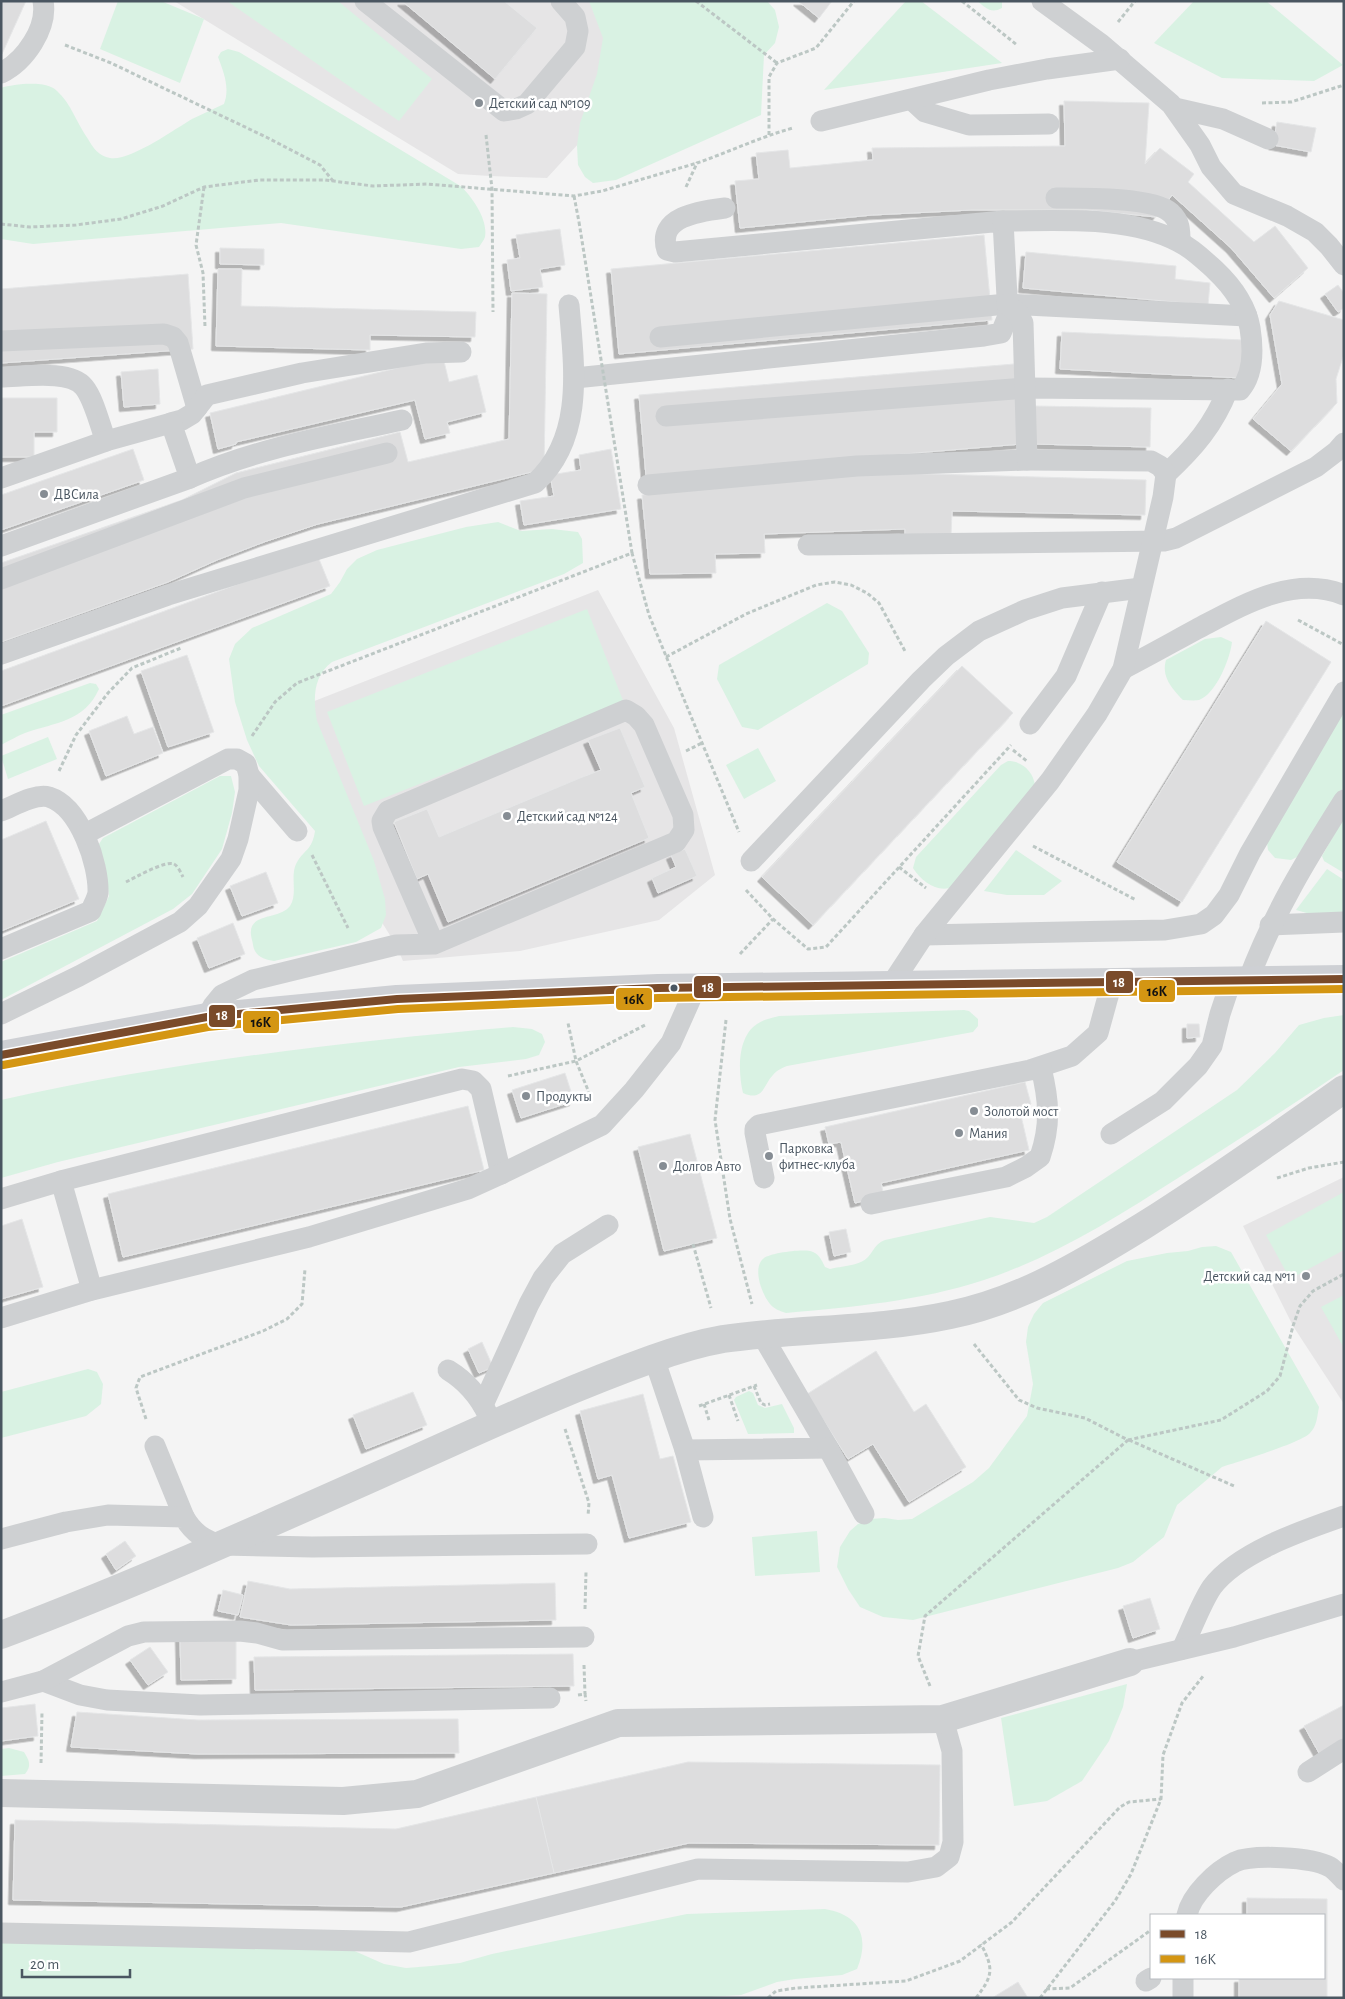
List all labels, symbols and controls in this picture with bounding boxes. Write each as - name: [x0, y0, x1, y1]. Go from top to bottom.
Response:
- marker: Детский сад №109: [473, 97, 485, 109]
- place label: Детский сад №109: [489, 97, 591, 111]
- marker: ДВСила: [38, 488, 50, 500]
- place label: ДВСила: [54, 488, 100, 502]
- marker: Детский сад №124: [501, 810, 513, 822]
- place label: Детский сад №124: [517, 810, 618, 824]
- line badge: 18: [1105, 970, 1134, 994]
- line badge: 18: [693, 975, 722, 999]
- text: 18: [1113, 976, 1125, 990]
- line badge: 16К: [1138, 979, 1176, 1003]
- text: 18: [702, 981, 714, 995]
- unlabelled marker: [669, 983, 679, 993]
- text: 16К: [1147, 985, 1168, 999]
- line badge: 16К: [615, 987, 653, 1011]
- text: 16К: [624, 993, 645, 1007]
- line badge: 18: [208, 1004, 236, 1028]
- text: 18: [216, 1009, 228, 1023]
- line badge: 16К: [242, 1010, 280, 1034]
- text: 16К: [251, 1016, 272, 1030]
- marker: Продукты: [520, 1090, 532, 1102]
- place label: Продукты: [536, 1090, 592, 1104]
- marker: Золотой мост: [968, 1105, 980, 1117]
- place label: Золотой мост: [984, 1105, 1059, 1119]
- marker: Мания: [953, 1127, 965, 1139]
- place label: Мания: [969, 1127, 1008, 1141]
- place label: Парковка фитнес-клуба: [779, 1142, 856, 1172]
- marker: Парковка фитнес-клуба: [763, 1150, 775, 1162]
- marker: Долгов Авто: [657, 1160, 669, 1172]
- place label: Долгов Авто: [673, 1160, 742, 1174]
- place label: Детский сад №11: [1203, 1270, 1296, 1284]
- marker: Детский сад №11: [1300, 1270, 1312, 1282]
- legend: [1150, 1914, 1325, 1979]
- text: 18: [1195, 1927, 1207, 1942]
- scale bar: [22, 1946, 130, 1978]
- text: 16К: [1195, 1952, 1216, 1967]
- text: 20 m: [30, 1957, 59, 1972]

